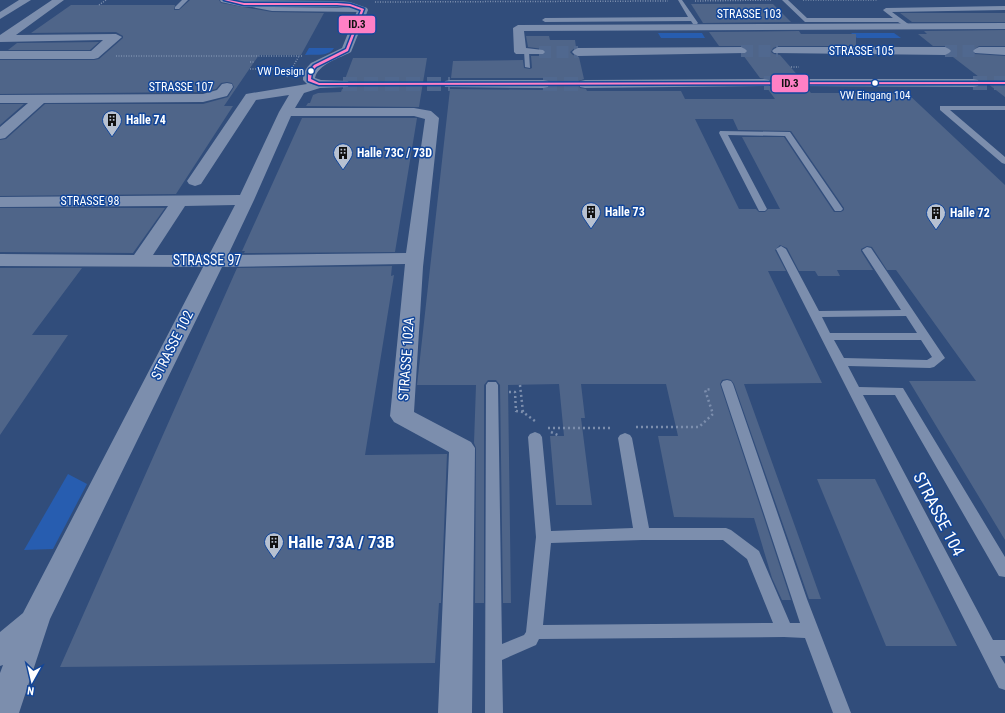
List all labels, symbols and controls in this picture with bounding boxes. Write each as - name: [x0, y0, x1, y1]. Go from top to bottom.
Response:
- street label: STRASSE 103: [717, 7, 781, 21]
- line badge: ID.3: [338, 15, 376, 34]
- text: ID.3: [348, 18, 366, 31]
- street label: STRASSE 105: [829, 44, 893, 58]
- place label: VW Design: [257, 65, 304, 78]
- marker: VW Design: [306, 66, 316, 76]
- line badge: ID.3: [771, 74, 809, 93]
- text: ID.3: [781, 77, 799, 90]
- marker: VW Eingang 104: [870, 78, 880, 88]
- street label: STRASSE 107: [149, 80, 213, 94]
- place label: VW Eingang 104: [840, 89, 911, 102]
- building icon: Halle 74: [101, 109, 123, 137]
- place label: Halle 74: [126, 113, 166, 127]
- building icon: Halle 73C / 73D: [332, 142, 354, 170]
- place label: Halle 73C / 73D: [357, 146, 432, 160]
- street label: STRASSE 98: [61, 194, 119, 208]
- building icon: Halle 73: [580, 201, 602, 229]
- building icon: Halle 72: [925, 202, 947, 230]
- place label: Halle 73: [605, 205, 645, 219]
- place label: Halle 72: [950, 206, 990, 220]
- street label: STRASSE 97: [173, 252, 241, 268]
- street label: STRASSE 102: [148, 308, 196, 382]
- street label: STRASSE 102A: [395, 317, 417, 401]
- street label: STRASSE 104: [909, 469, 969, 559]
- building icon: Halle 73A / 73B: [263, 531, 285, 559]
- place label: Halle 73A / 73B: [288, 532, 395, 552]
- north arrow: [12, 661, 52, 701]
- text: N: [26, 683, 35, 697]

